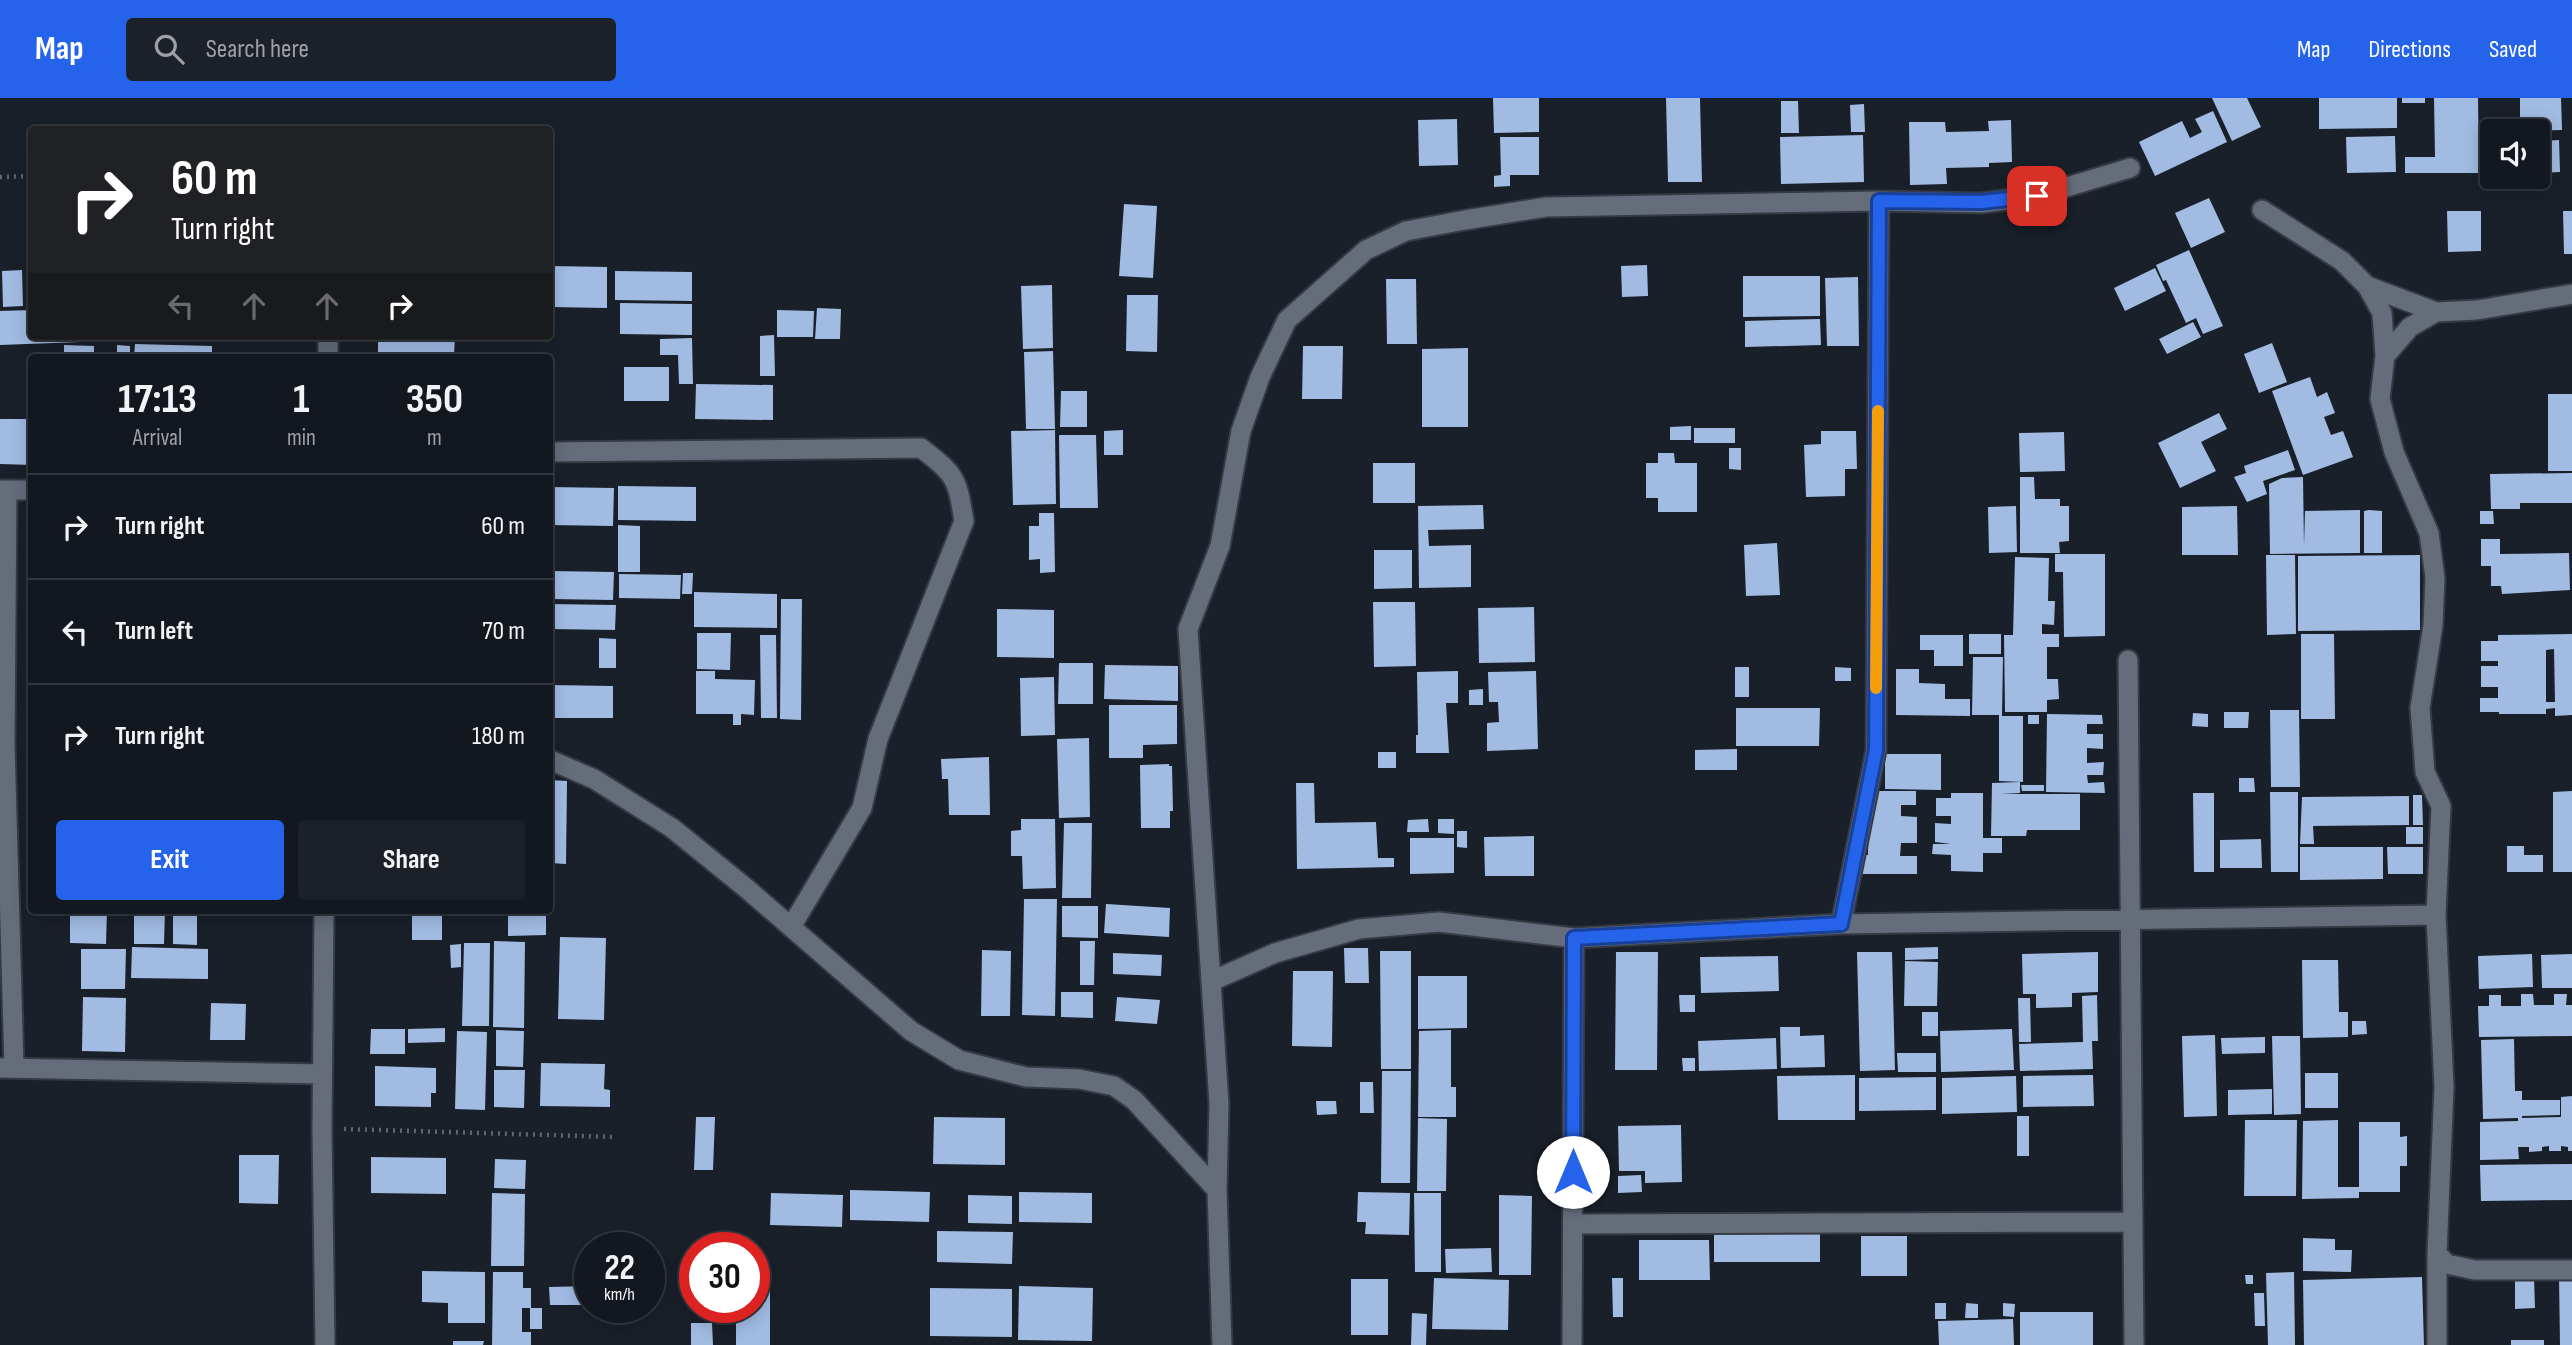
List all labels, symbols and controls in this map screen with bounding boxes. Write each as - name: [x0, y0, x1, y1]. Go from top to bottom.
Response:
- search box: [126, 18, 616, 81]
- text: Map: [35, 29, 84, 69]
- icon: search: [150, 30, 188, 68]
- text: Search here: [206, 34, 309, 65]
- text: Map: [2297, 35, 2330, 64]
- text: Directions: [2368, 35, 2451, 64]
- text: Saved: [2489, 35, 2537, 64]
- map controls: [2480, 119, 2550, 189]
- button: sound: [2480, 119, 2550, 189]
- text: 60 m: [171, 150, 258, 209]
- icon: right: [56, 154, 147, 245]
- pin: [2007, 166, 2067, 226]
- icon: arrive: [2018, 177, 2056, 215]
- text: Turn right: [171, 210, 275, 249]
- icon: left: [162, 287, 200, 325]
- icon: ahead: [235, 287, 273, 325]
- icon: ahead: [308, 287, 346, 325]
- icon: right: [381, 287, 419, 325]
- text: 17:13: [118, 374, 197, 425]
- text: 1: [293, 374, 310, 425]
- text: 350: [406, 374, 463, 425]
- text: Arrival: [133, 424, 182, 452]
- text: min: [287, 424, 316, 452]
- text: m: [427, 424, 442, 452]
- icon: right: [56, 508, 94, 546]
- text: Turn right: [115, 511, 204, 542]
- text: 60 m: [481, 511, 525, 542]
- icon: left: [56, 613, 94, 651]
- text: Turn left: [115, 616, 193, 647]
- text: 70 m: [482, 616, 525, 647]
- icon: right: [56, 718, 94, 756]
- text: Turn right: [115, 721, 204, 752]
- text: 180 m: [472, 721, 525, 752]
- button: Exit: [56, 820, 284, 900]
- button: Share: [298, 820, 525, 900]
- position arrow: [1536, 1135, 1610, 1209]
- speed limit sign: 30: [679, 1232, 770, 1323]
- text: 22: [604, 1247, 635, 1290]
- text: km/h: [604, 1284, 635, 1305]

